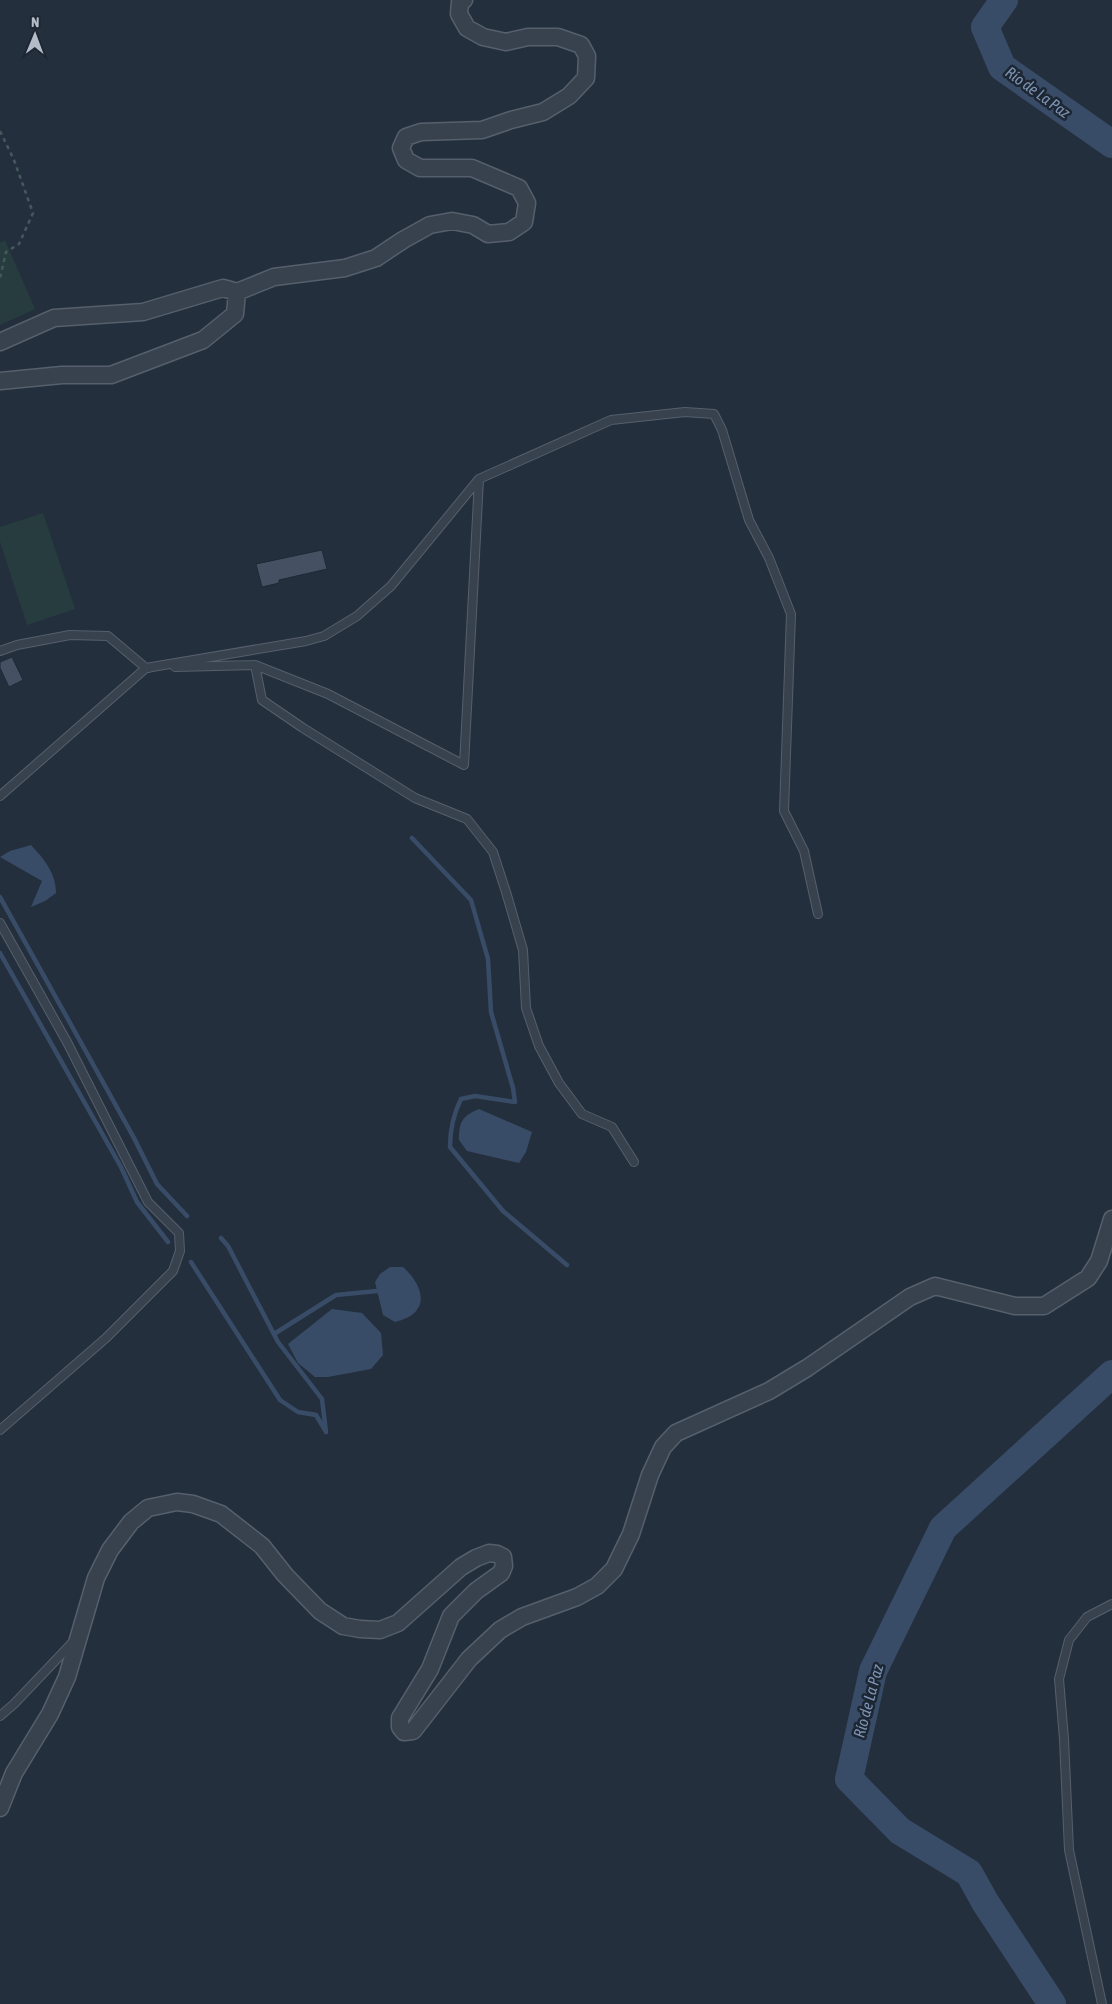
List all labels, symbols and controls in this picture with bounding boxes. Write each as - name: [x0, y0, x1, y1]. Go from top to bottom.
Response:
- north arrow: [10, 10, 60, 60]
- text: N: [31, 14, 39, 30]
- water label: Río de La Paz: [1002, 63, 1074, 122]
- water label: Río de La Paz: [850, 1662, 886, 1740]

